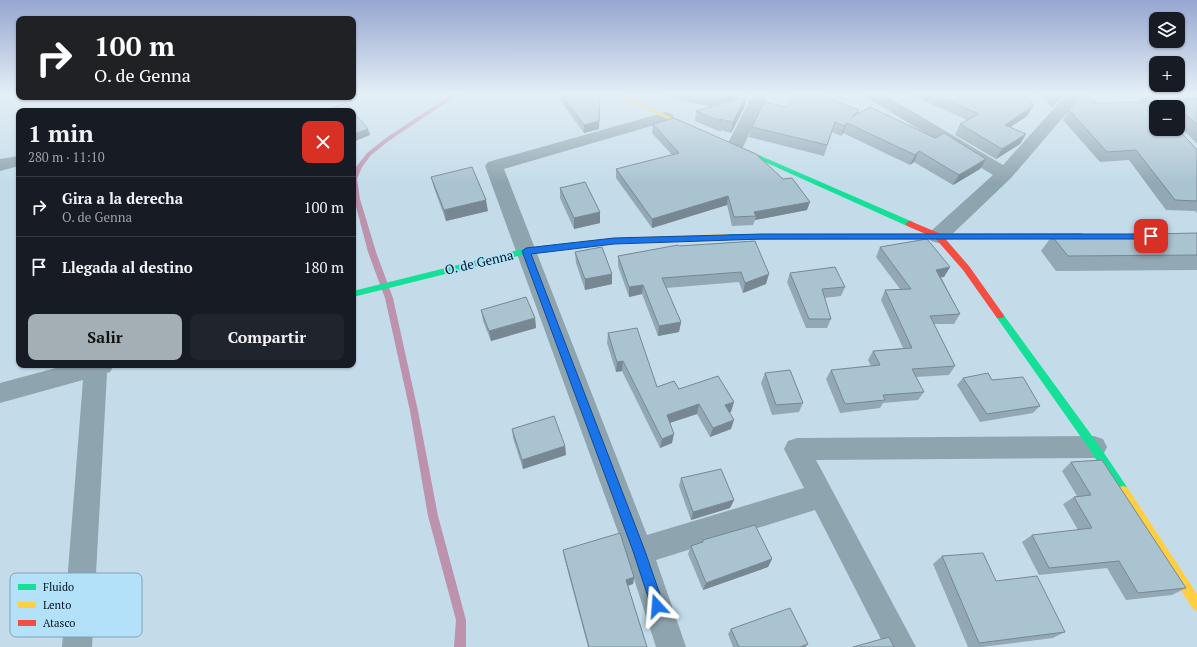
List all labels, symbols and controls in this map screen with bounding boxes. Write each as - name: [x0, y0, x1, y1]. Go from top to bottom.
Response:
- map controls: [1149, 12, 1185, 136]
- button: layers: [1149, 12, 1185, 48]
- text: 100 m: [94, 27, 175, 64]
- icon: right: [28, 32, 80, 84]
- button: +: [1149, 56, 1185, 92]
- text: O. de Genna: [94, 63, 191, 87]
- button: −: [1149, 100, 1185, 136]
- text: 1 min: [28, 117, 94, 149]
- button: close: [302, 121, 344, 163]
- text: 280 m · 11:10: [28, 148, 105, 166]
- text: Gira a la derecha: [62, 188, 183, 208]
- icon: right: [28, 196, 50, 218]
- text: 100 m: [303, 197, 344, 217]
- text: O. de Genna: [62, 208, 132, 226]
- pin: [1134, 219, 1168, 253]
- icon: arrive: [1140, 225, 1162, 247]
- street label: O. de Genna: [443, 245, 516, 279]
- icon: arrive: [28, 256, 50, 278]
- text: Llegada al destino: [62, 257, 193, 277]
- text: 180 m: [303, 257, 344, 277]
- button: Salir: [28, 314, 182, 360]
- button: Compartir: [190, 314, 344, 360]
- legend: [10, 573, 142, 637]
- text: Fluido: [43, 580, 74, 594]
- position arrow: [636, 585, 678, 627]
- text: Lento: [43, 598, 71, 612]
- text: Atasco: [43, 616, 75, 630]

